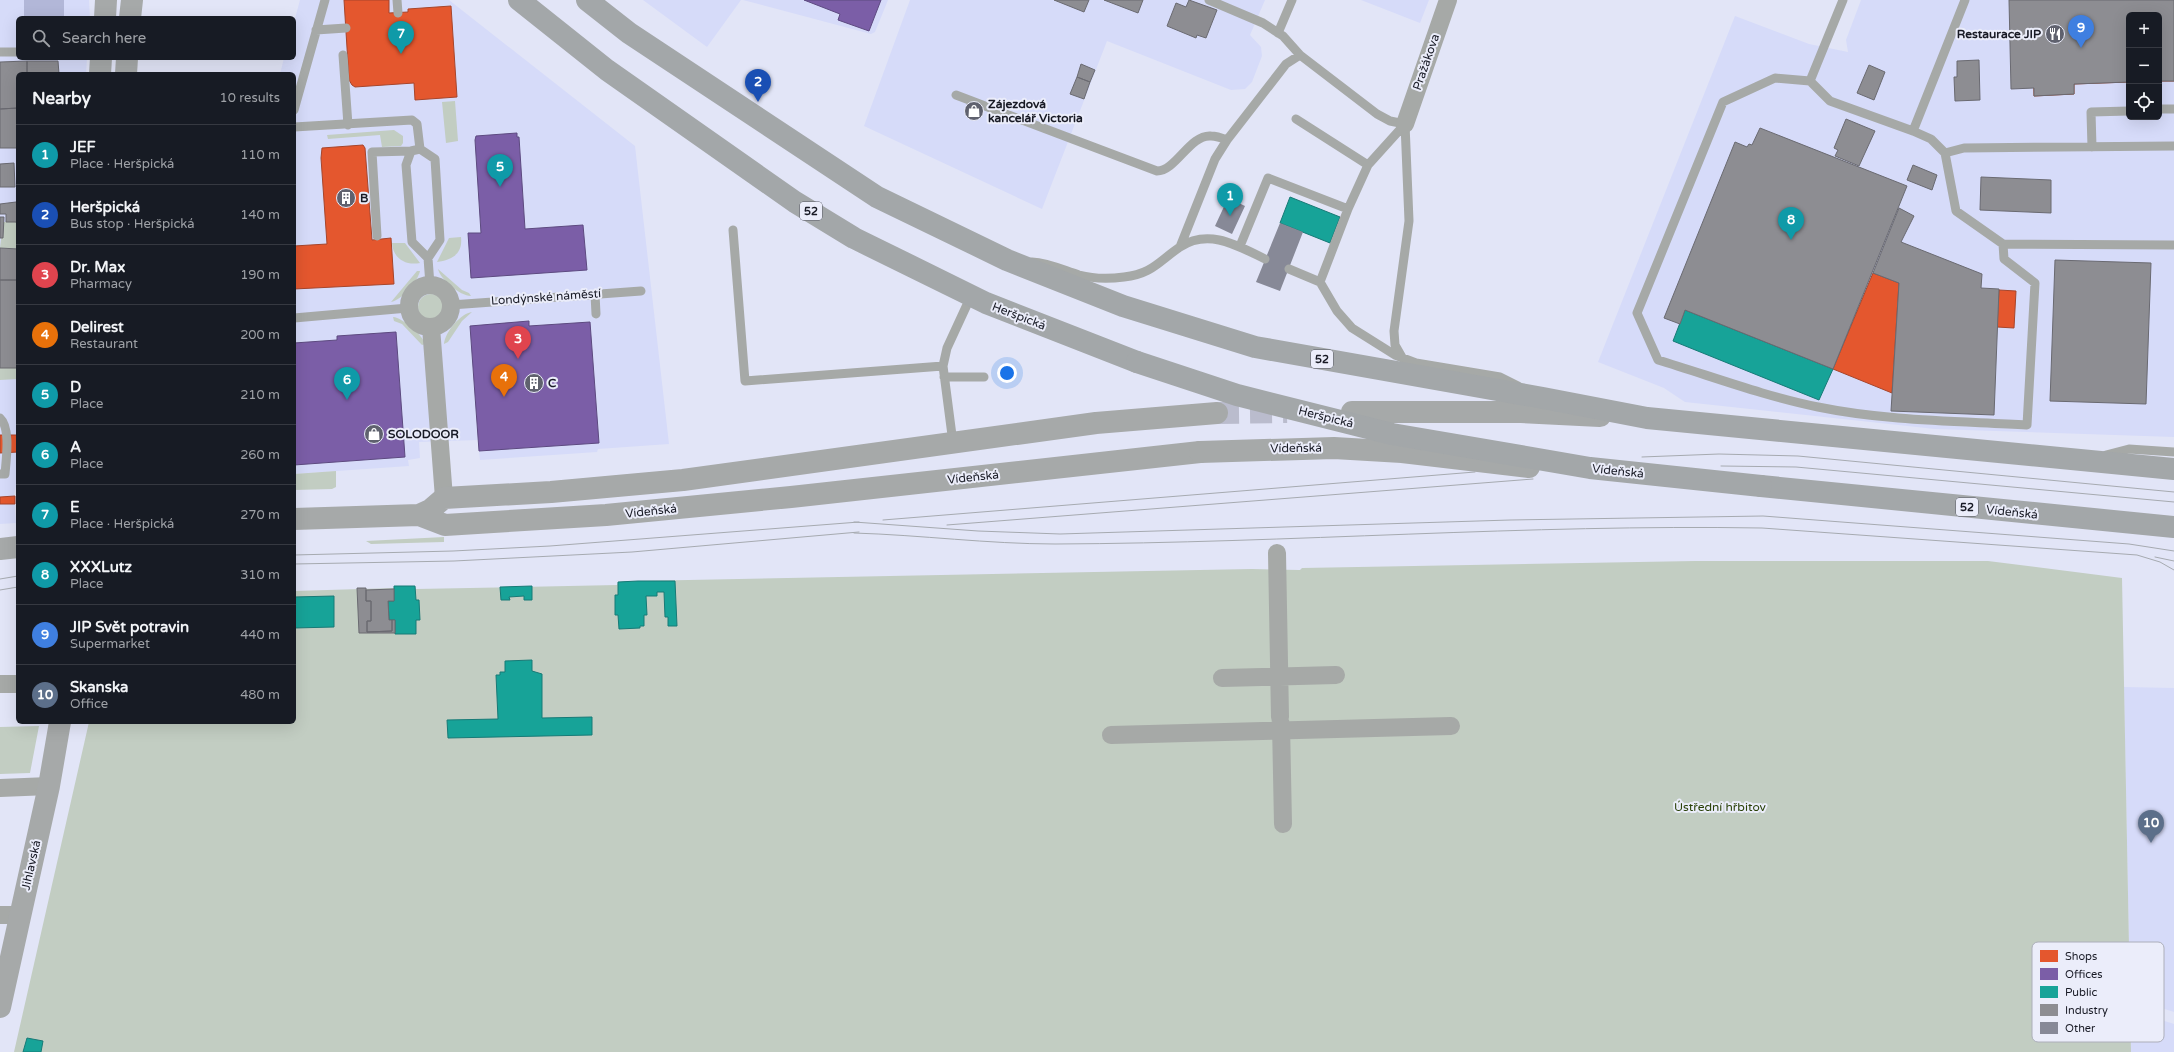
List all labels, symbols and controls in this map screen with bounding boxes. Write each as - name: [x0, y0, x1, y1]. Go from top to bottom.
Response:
- map controls: [2126, 12, 2162, 120]
- button: +: [2126, 12, 2162, 48]
- pin: 9: [2068, 15, 2094, 48]
- search box: [16, 16, 296, 60]
- pin: 7: [388, 21, 414, 54]
- restaurant icon: Restaurace JIP: [2044, 23, 2066, 45]
- icon: search: [30, 27, 52, 49]
- place label: Restaurace JIP: [1957, 27, 2041, 41]
- text: Search here: [62, 29, 146, 47]
- street label: Pražákova: [1410, 32, 1442, 92]
- button: −: [2126, 48, 2162, 84]
- pin: 2: [745, 69, 771, 102]
- button: locate: [2126, 84, 2162, 120]
- text: Nearby: [32, 88, 91, 109]
- text: 10 results: [220, 90, 280, 106]
- place label: Zájezdová kancelář Victoria: [988, 97, 1083, 125]
- shop icon: Zájezdová kancelář Victoria: [963, 100, 985, 122]
- text: JEF: [70, 138, 96, 156]
- text: 1: [41, 147, 49, 163]
- text: 110 m: [240, 147, 280, 163]
- pin: 5: [487, 154, 513, 187]
- text: Place · Heršpická: [70, 156, 174, 172]
- pin: 1: [1217, 183, 1243, 216]
- building icon: B: [335, 187, 357, 209]
- place label: B: [360, 191, 368, 205]
- text: Heršpická: [70, 198, 140, 216]
- road number: 52: [800, 202, 822, 220]
- text: 2: [41, 207, 49, 223]
- text: 140 m: [240, 207, 280, 223]
- pin: 8: [1778, 207, 1804, 240]
- text: Bus stop · Heršpická: [70, 216, 195, 232]
- text: Dr. Max: [70, 258, 125, 276]
- text: 3: [41, 267, 49, 283]
- text: 190 m: [240, 267, 280, 283]
- text: Pharmacy: [70, 276, 132, 292]
- street label: Londýnské náměstí: [491, 286, 601, 308]
- street label: Heršpická: [990, 299, 1048, 333]
- text: Delirest: [70, 318, 124, 336]
- pin: 3: [505, 326, 531, 359]
- text: 4: [41, 327, 49, 343]
- text: 200 m: [240, 327, 280, 343]
- text: Restaurant: [70, 336, 138, 352]
- road number: 52: [1311, 350, 1333, 368]
- your location: [997, 363, 1017, 383]
- pin: 4: [491, 364, 517, 397]
- pin: 6: [334, 367, 360, 400]
- building icon: C: [523, 372, 545, 394]
- place label: C: [548, 376, 557, 390]
- text: D: [70, 378, 81, 396]
- text: 5: [41, 387, 49, 403]
- text: 210 m: [240, 387, 280, 403]
- text: Place: [70, 396, 103, 412]
- street label: Heršpická: [1297, 403, 1355, 431]
- shop icon: SOLODOOR: [363, 423, 385, 445]
- place label: SOLODOOR: [388, 427, 459, 441]
- text: A: [70, 438, 81, 456]
- street label: Vídeňská: [1270, 441, 1322, 455]
- text: 6: [41, 447, 49, 463]
- text: 260 m: [240, 447, 280, 463]
- text: Place: [70, 456, 103, 472]
- street label: Vídeňská: [1592, 461, 1644, 481]
- street label: Vídeňská: [947, 467, 999, 487]
- text: E: [70, 498, 80, 516]
- road number: 52: [1956, 498, 1978, 516]
- street label: Vídeňská: [625, 501, 677, 521]
- street label: Vídeňská: [1986, 502, 2038, 522]
- text: 7: [41, 507, 49, 523]
- text: 270 m: [240, 507, 280, 523]
- text: Place · Heršpická: [70, 516, 174, 532]
- text: XXXLutz: [70, 558, 132, 576]
- text: 8: [41, 567, 49, 583]
- text: 310 m: [240, 567, 280, 583]
- text: Place: [70, 576, 103, 592]
- text: JIP Svět potravin: [70, 618, 189, 636]
- text: 9: [41, 627, 49, 643]
- text: 440 m: [240, 627, 280, 643]
- text: Supermarket: [70, 636, 150, 652]
- text: Skanska: [70, 678, 128, 696]
- text: 10: [37, 687, 53, 703]
- text: 480 m: [240, 687, 280, 703]
- text: Office: [70, 696, 108, 712]
- park label: Ústřední hřbitov: [1674, 800, 1767, 814]
- pin: 10: [2138, 810, 2164, 843]
- street label: Jihlavská: [18, 839, 44, 891]
- legend: [2032, 942, 2164, 1042]
- text: Shops: [2065, 950, 2097, 963]
- text: Offices: [2065, 968, 2103, 981]
- text: Public: [2065, 986, 2097, 999]
- text: Industry: [2065, 1004, 2108, 1017]
- text: Other: [2065, 1022, 2096, 1035]

